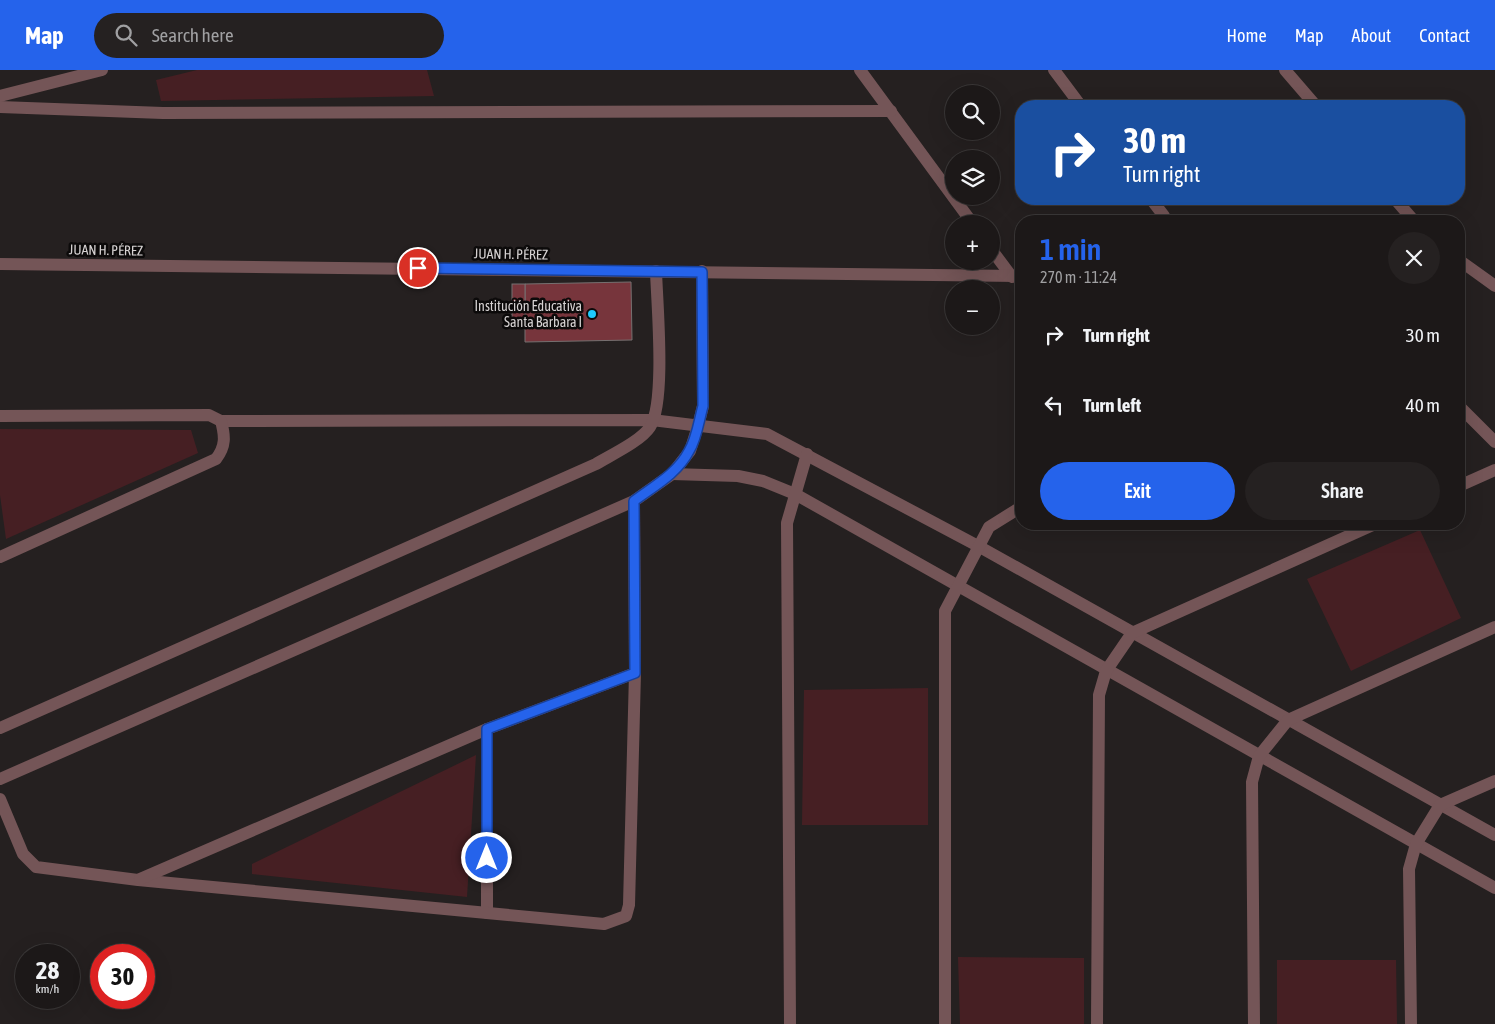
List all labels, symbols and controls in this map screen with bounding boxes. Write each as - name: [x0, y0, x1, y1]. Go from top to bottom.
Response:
- search box: [94, 13, 444, 58]
- icon: search: [112, 21, 140, 49]
- text: Map: [25, 22, 64, 49]
- text: Search here: [152, 24, 234, 46]
- text: Home: [1227, 25, 1267, 46]
- text: Map: [1295, 25, 1324, 46]
- text: About: [1352, 25, 1391, 46]
- text: Contact: [1419, 25, 1470, 46]
- map controls: [945, 85, 1000, 335]
- button: search: [945, 85, 1000, 140]
- icon: right: [1040, 120, 1105, 185]
- text: 30 m: [1123, 120, 1186, 160]
- button: layers: [945, 150, 1000, 205]
- text: Turn right: [1123, 161, 1200, 187]
- button: +: [945, 215, 1000, 270]
- text: 1 min: [1040, 232, 1101, 266]
- button: close: [1388, 232, 1440, 284]
- street label: JUAN H. PÉREZ: [69, 241, 143, 259]
- street label: JUAN H. PÉREZ: [474, 245, 548, 263]
- pin: [397, 247, 439, 289]
- icon: arrive: [404, 254, 432, 282]
- text: 270 m · 11:24: [1040, 268, 1117, 286]
- button: −: [945, 280, 1000, 335]
- place label: Institución Educativa Santa Barbara I: [475, 298, 582, 330]
- marker: Institución Educativa Santa Barbara I: [586, 308, 598, 320]
- icon: right: [1040, 321, 1068, 349]
- text: Turn right: [1083, 324, 1150, 346]
- text: 30 m: [1406, 324, 1440, 346]
- icon: left: [1040, 391, 1068, 419]
- text: Turn left: [1083, 394, 1141, 416]
- text: 40 m: [1406, 394, 1440, 416]
- button: Exit: [1040, 462, 1235, 520]
- button: Share: [1245, 462, 1440, 520]
- position arrow: [460, 831, 512, 883]
- speed limit sign: 30: [90, 944, 155, 1009]
- text: 28: [36, 956, 59, 984]
- text: km/h: [36, 982, 59, 996]

